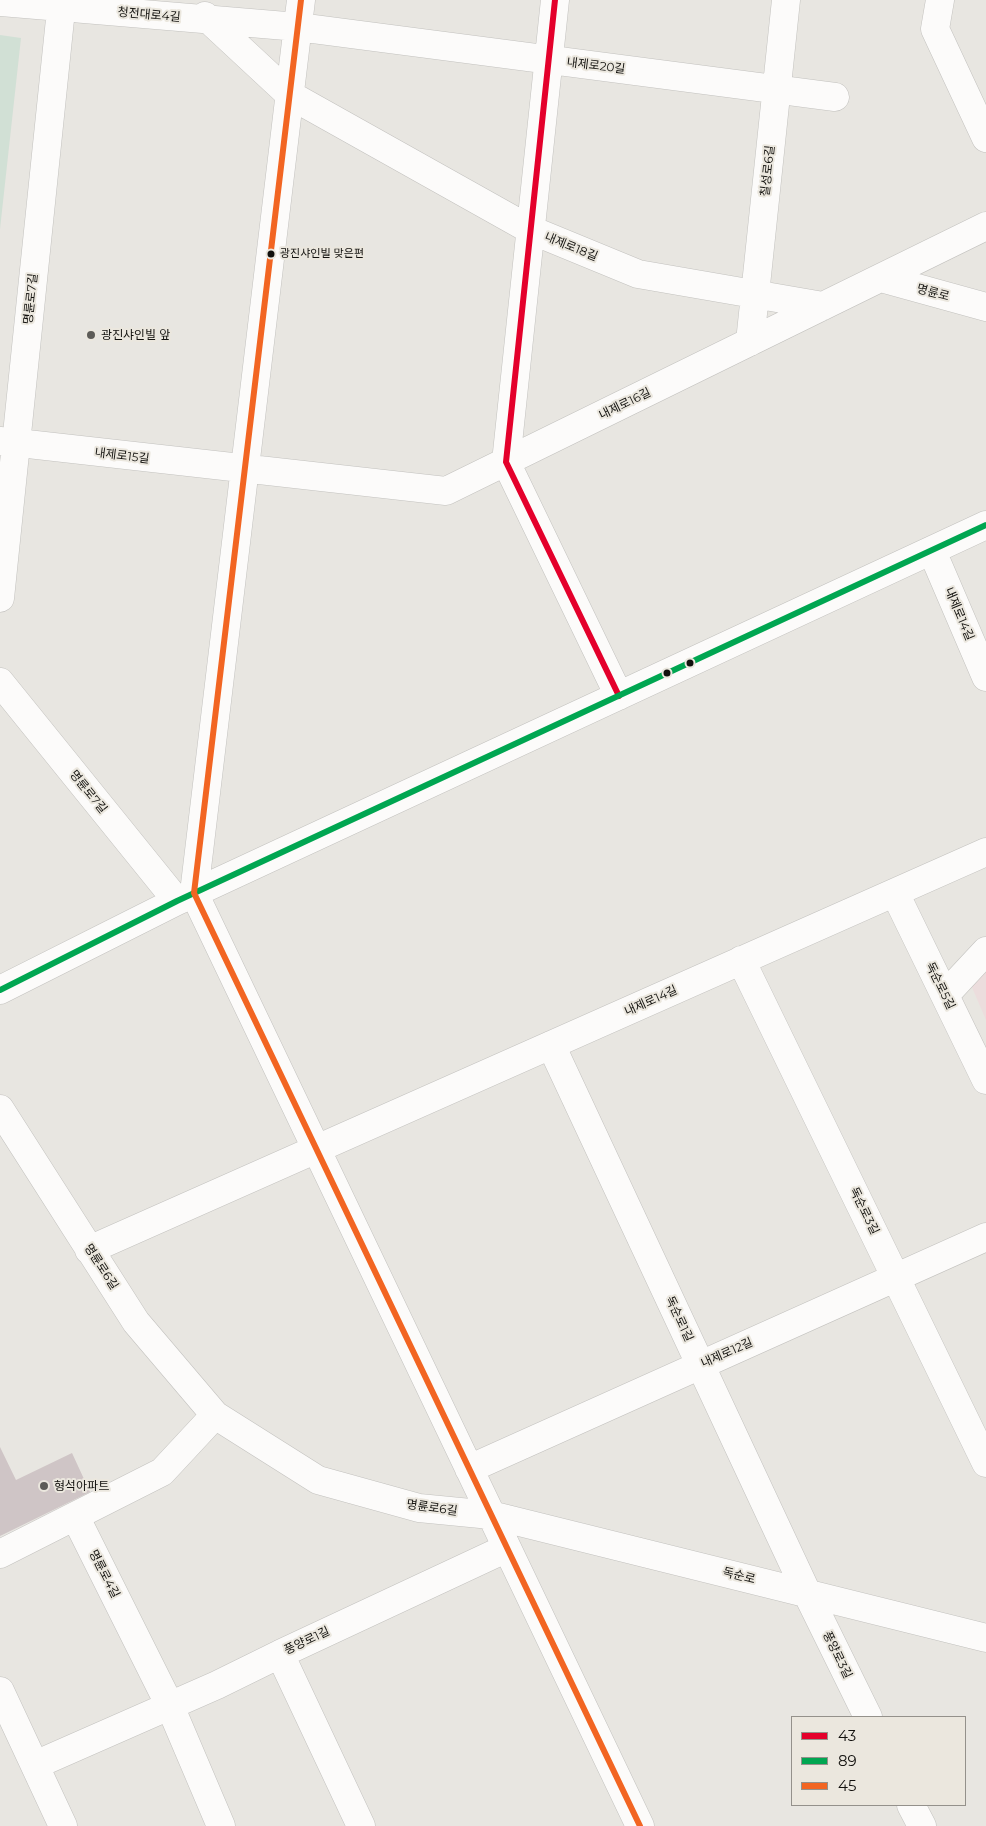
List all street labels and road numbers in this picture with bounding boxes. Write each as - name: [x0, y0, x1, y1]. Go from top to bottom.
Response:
- street label: 청전대로4길: [117, 5, 181, 25]
- street label: 내제로20길: [566, 55, 626, 77]
- street label: 칠성로6길: [758, 145, 778, 197]
- street label: 내제로18길: [542, 230, 600, 264]
- street label: 명륜로7길: [21, 273, 41, 325]
- street label: 명륜로: [915, 282, 951, 304]
- street label: 내제로16길: [597, 385, 653, 423]
- street label: 내제로15길: [94, 445, 150, 467]
- street label: 내제로14길: [941, 585, 977, 643]
- street label: 명륜로7길: [66, 768, 110, 816]
- street label: 독순로5길: [922, 960, 958, 1012]
- street label: 내제로14길: [622, 983, 680, 1019]
- street label: 독순로3길: [846, 1185, 882, 1237]
- street label: 명륜로6길: [81, 1241, 121, 1293]
- street label: 독순로1길: [662, 1294, 696, 1344]
- street label: 내제로12길: [699, 1335, 755, 1371]
- street label: 명륜로6길: [406, 1497, 458, 1519]
- street label: 명륜로4길: [86, 1548, 122, 1600]
- street label: 독순로: [721, 1565, 757, 1587]
- street label: 풍양로1길: [282, 1624, 332, 1658]
- street label: 풍양로3길: [819, 1629, 855, 1681]

